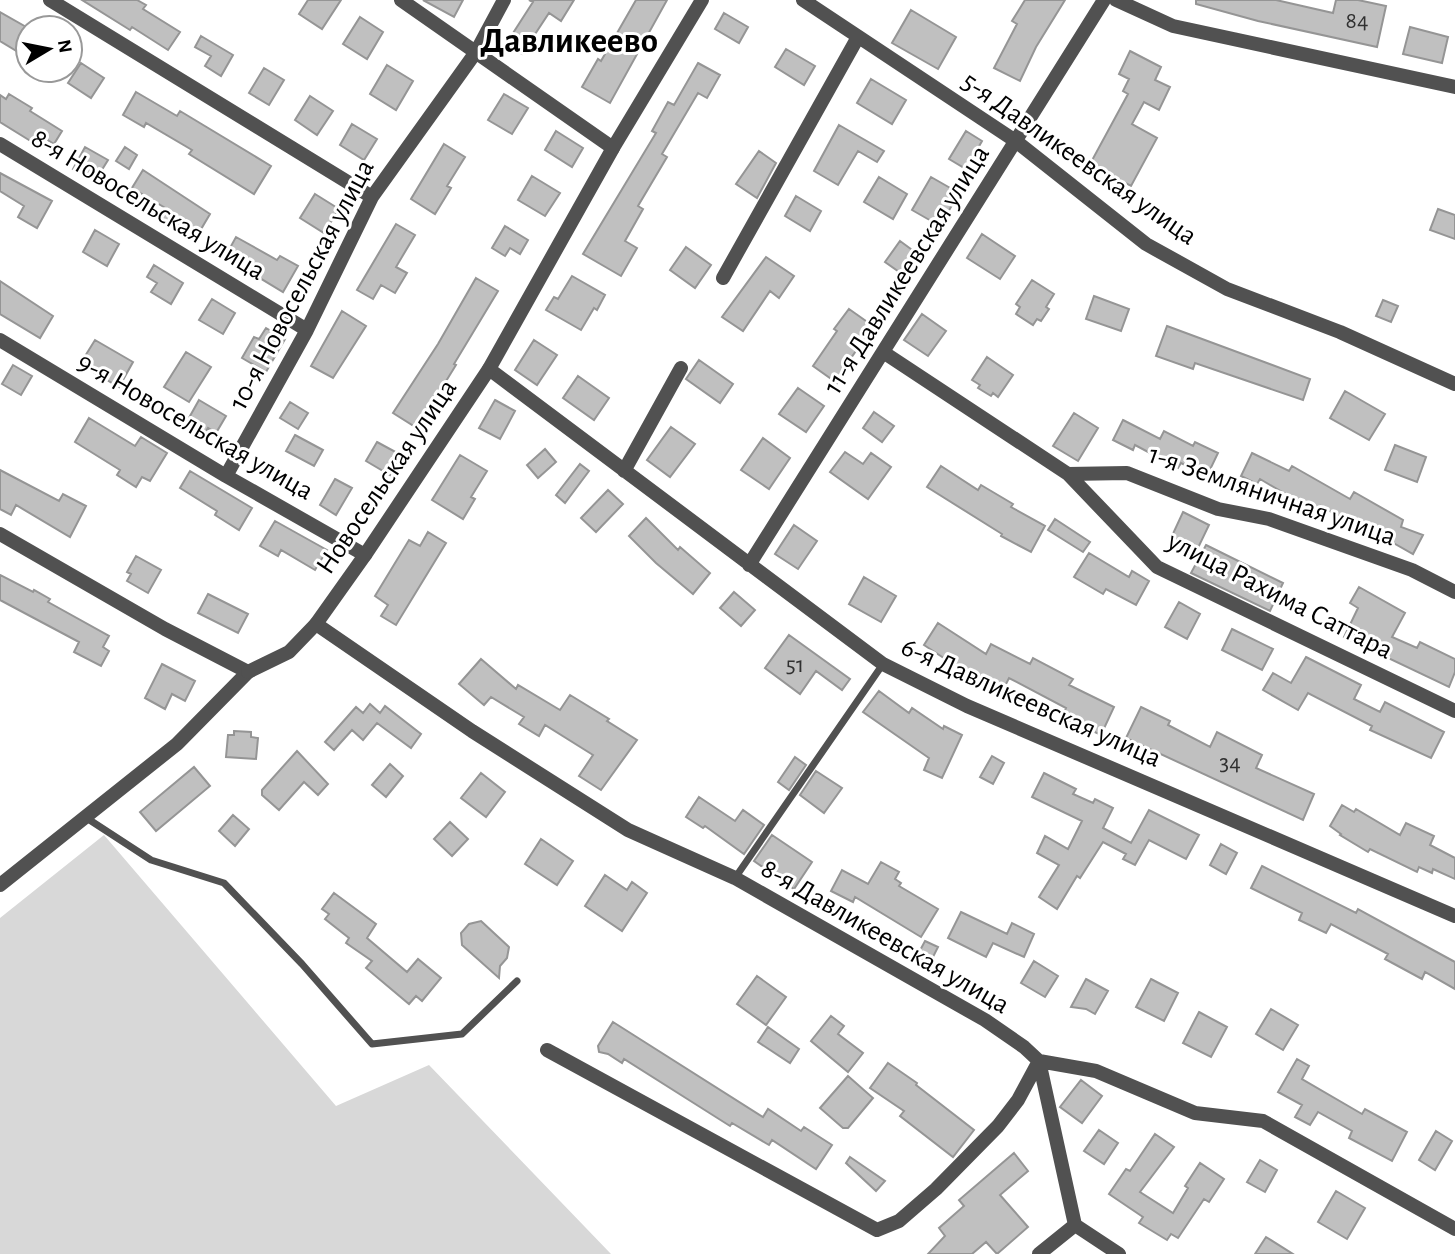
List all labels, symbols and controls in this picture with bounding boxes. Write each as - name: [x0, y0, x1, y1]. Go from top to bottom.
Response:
- house number: 84: [1346, 9, 1368, 33]
- north arrow: [14, 14, 84, 84]
- district label: Давликеево: [480, 24, 658, 59]
- text: N: [54, 38, 75, 54]
- street label: 5-я Давликеевская улица: [956, 67, 1202, 251]
- street label: 8-я Новосельская улица: [26, 124, 270, 286]
- street label: 11-я Давликеевская улица: [819, 140, 995, 399]
- street label: 10-я Новосельская улица: [224, 155, 380, 415]
- street label: 9-я Новосельская улица: [72, 348, 318, 506]
- street label: Новосельская улица: [312, 374, 463, 579]
- street label: 1-я Земляничная улица: [1145, 440, 1400, 552]
- street label: улица Рахима Саттара: [1162, 527, 1397, 665]
- street label: 6-я Давликеевская улица: [897, 633, 1165, 773]
- house number: 51: [786, 653, 804, 677]
- house number: 34: [1219, 751, 1241, 775]
- street label: 8-я Давликеевская улица: [756, 854, 1014, 1020]

